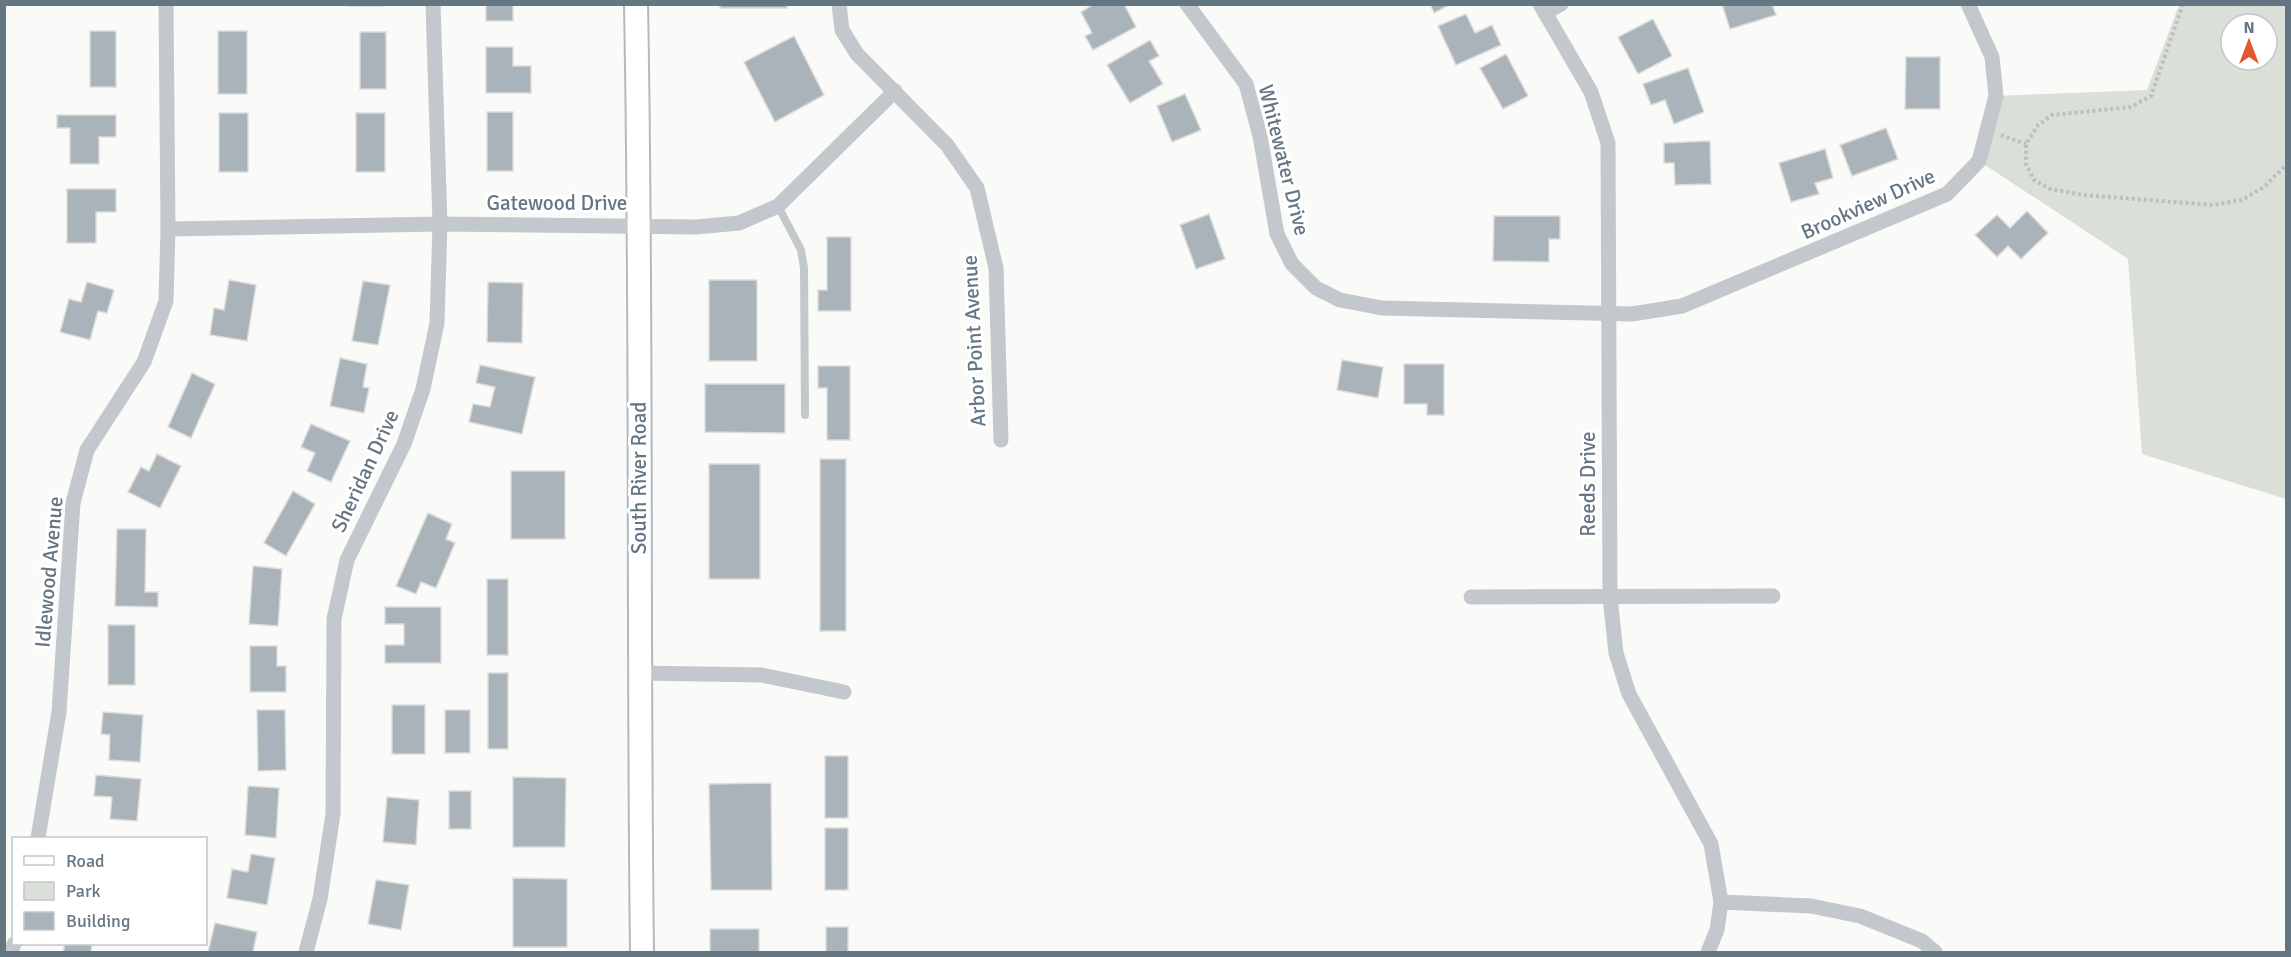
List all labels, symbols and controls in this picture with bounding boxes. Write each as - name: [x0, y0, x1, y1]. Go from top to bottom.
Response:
- north arrow: [2219, 12, 2279, 72]
- text: N: [2243, 18, 2255, 38]
- street label: Whitewater Drive: [1253, 82, 1315, 238]
- street label: Brookview Drive: [1797, 163, 1939, 245]
- street label: Gatewood Drive: [487, 190, 627, 216]
- street label: Arbor Point Avenue: [957, 254, 991, 428]
- street label: South River Road: [626, 402, 652, 554]
- street label: Sheridan Drive: [325, 406, 405, 536]
- street label: Reeds Drive: [1575, 431, 1601, 537]
- street label: Idlewood Avenue: [29, 495, 69, 649]
- legend: [12, 837, 207, 945]
- text: Road: [66, 850, 105, 872]
- text: Park: [66, 880, 101, 902]
- text: Building: [66, 910, 130, 932]

